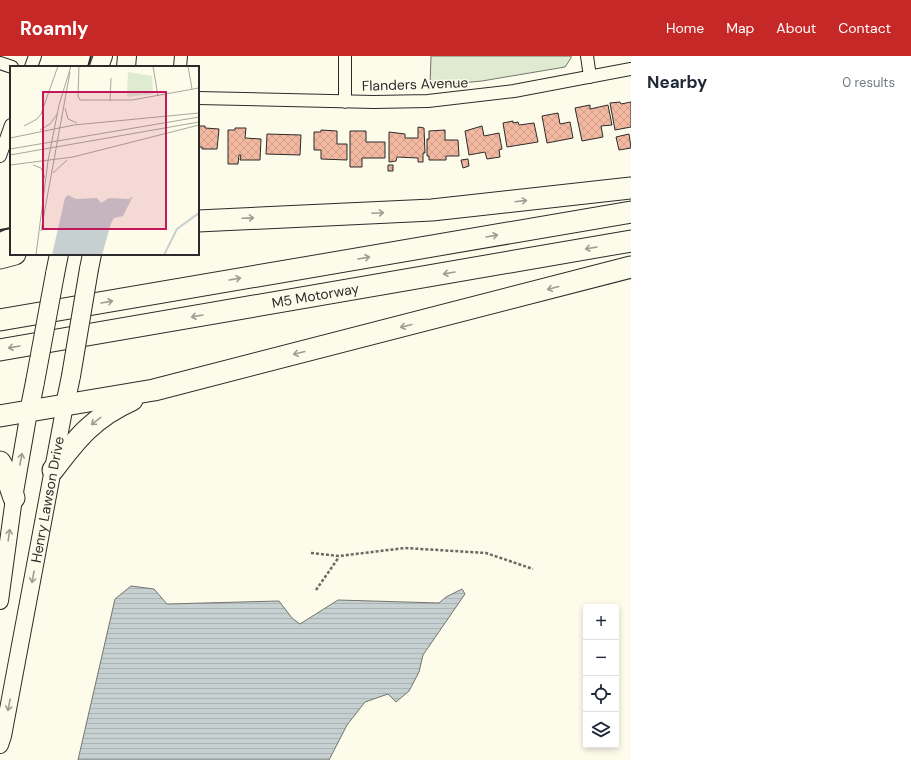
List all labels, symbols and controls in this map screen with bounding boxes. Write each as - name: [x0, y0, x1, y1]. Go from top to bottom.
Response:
- text: Roamly: [20, 16, 89, 41]
- text: Home: [666, 19, 704, 37]
- text: Map: [726, 19, 754, 37]
- text: About: [776, 19, 816, 37]
- text: Contact: [838, 19, 891, 37]
- inset map: [10, 66, 199, 255]
- text: Nearby: [647, 71, 707, 93]
- street label: Flanders Avenue: [361, 73, 469, 95]
- text: 0 results: [842, 74, 895, 91]
- one-way arrow: [514, 197, 527, 205]
- one-way arrow: [371, 209, 384, 216]
- one-way arrow: [241, 214, 254, 222]
- one-way arrow: [485, 232, 498, 240]
- one-way arrow: [585, 244, 598, 252]
- one-way arrow: [357, 253, 370, 261]
- one-way arrow: [443, 269, 456, 277]
- one-way arrow: [229, 275, 242, 283]
- street label: M5 Motorway: [270, 279, 361, 312]
- one-way arrow: [546, 284, 559, 292]
- one-way arrow: [100, 297, 113, 305]
- one-way arrow: [191, 312, 204, 320]
- one-way arrow: [400, 322, 413, 330]
- one-way arrow: [8, 344, 21, 352]
- one-way arrow: [292, 350, 305, 357]
- one-way arrow: [90, 417, 101, 426]
- street label: Henry Lawson Drive: [27, 435, 68, 564]
- one-way arrow: [17, 453, 25, 466]
- one-way arrow: [5, 529, 13, 542]
- one-way arrow: [29, 571, 37, 584]
- map controls: [583, 604, 619, 748]
- button: +: [583, 604, 619, 640]
- button: −: [583, 640, 619, 676]
- button: locate: [583, 676, 619, 712]
- one-way arrow: [5, 698, 13, 711]
- button: layers: [583, 712, 619, 748]

